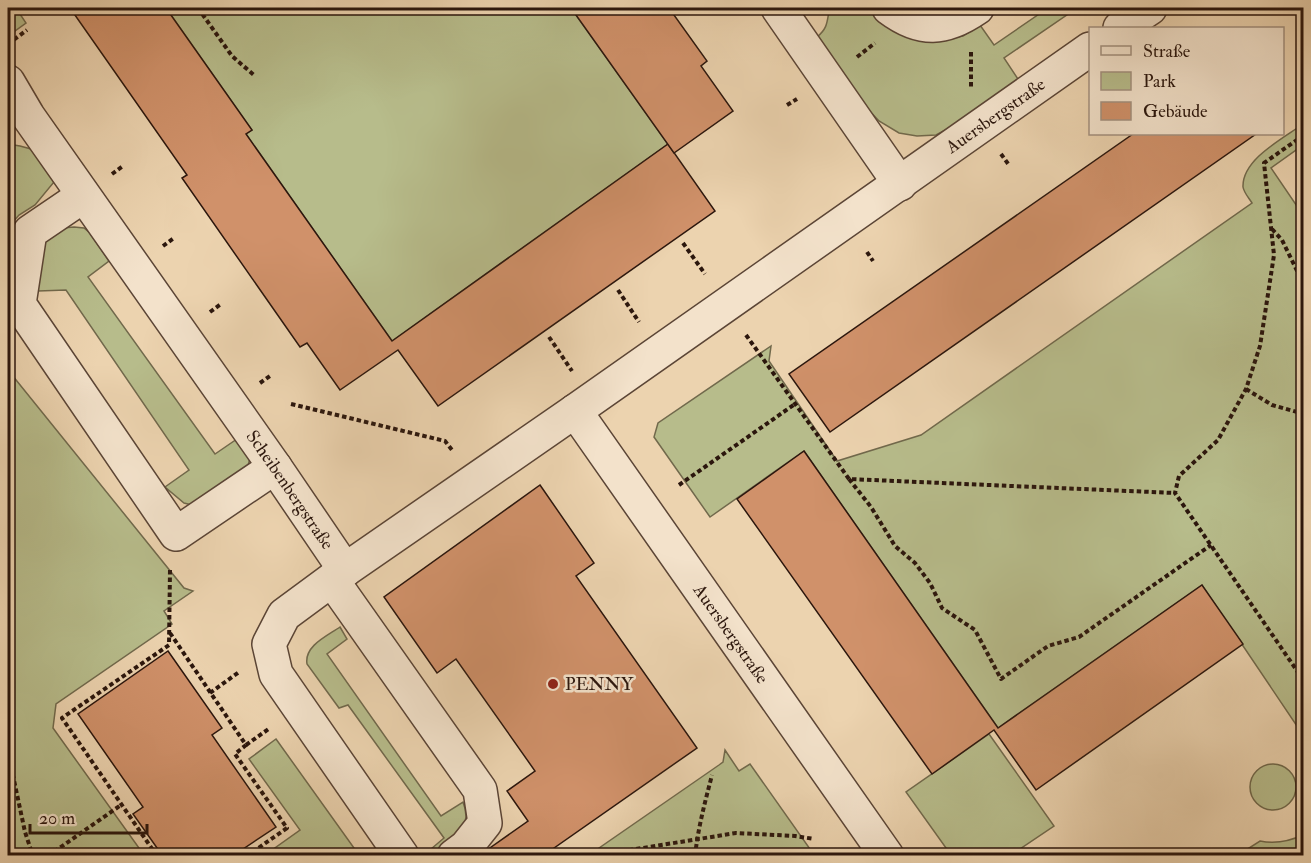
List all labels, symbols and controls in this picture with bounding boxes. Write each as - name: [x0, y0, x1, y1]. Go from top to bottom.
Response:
- legend: [1089, 27, 1284, 135]
- text: Straße: [1143, 40, 1191, 63]
- text: Park: [1143, 70, 1176, 93]
- street label: Auersbergstraße: [941, 73, 1050, 159]
- text: Gebäude: [1143, 100, 1208, 123]
- street label: Scheibenbergstraße: [241, 426, 339, 555]
- street label: Auersbergstraße: [687, 579, 774, 689]
- place label: PENNY: [565, 673, 634, 696]
- marker: PENNY: [546, 677, 560, 691]
- scale bar: [30, 797, 147, 835]
- text: 20 m: [39, 807, 75, 830]

